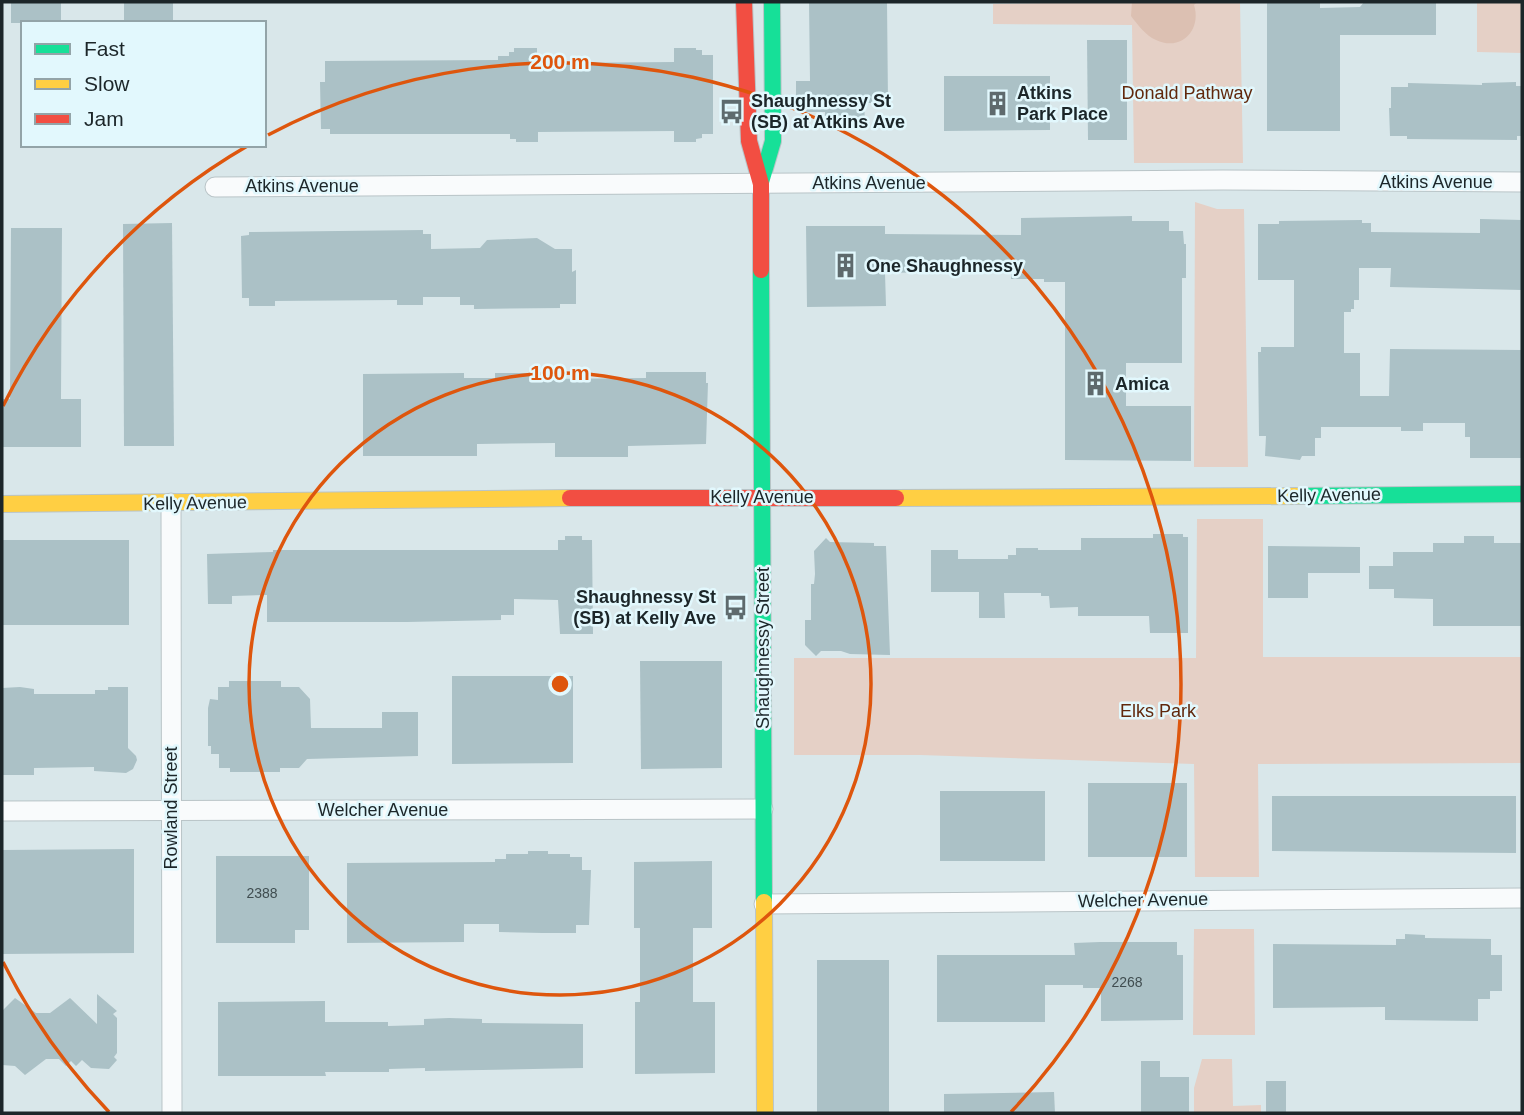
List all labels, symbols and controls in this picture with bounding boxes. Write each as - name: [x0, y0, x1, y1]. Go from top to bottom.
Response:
- legend: [21, 21, 266, 147]
- text: Fast: [84, 37, 125, 60]
- text: 200 m: [530, 50, 590, 73]
- text: Slow: [84, 72, 130, 95]
- place label: Atkins Park Place: [1017, 83, 1108, 124]
- park label: Donald Pathway: [1121, 83, 1253, 103]
- building icon: Atkins Park Place: [983, 89, 1011, 117]
- place label: Shaughnessy St (SB) at Atkins Ave: [751, 91, 905, 132]
- bus stop icon: Shaughnessy St (SB) at Atkins Ave: [717, 97, 745, 125]
- text: Jam: [84, 107, 124, 130]
- street label: Atkins Avenue: [1379, 172, 1493, 192]
- street label: Atkins Avenue: [812, 173, 926, 193]
- street label: Atkins Avenue: [245, 176, 359, 196]
- building icon: One Shaughnessy: [832, 252, 860, 280]
- place label: One Shaughnessy: [866, 256, 1023, 276]
- text: 100 m: [530, 361, 590, 384]
- building icon: Amica: [1081, 370, 1109, 398]
- place label: Amica: [1115, 374, 1170, 394]
- street label: Kelly Avenue: [1277, 484, 1381, 506]
- street label: Kelly Avenue: [710, 487, 814, 507]
- street label: Kelly Avenue: [143, 492, 247, 514]
- street label: Shaughnessy Street: [753, 567, 773, 729]
- place label: Shaughnessy St (SB) at Kelly Ave: [573, 587, 716, 628]
- bus stop icon: Shaughnessy St (SB) at Kelly Ave: [722, 593, 750, 621]
- centre of rings: [548, 672, 572, 696]
- park label: Elks Park: [1120, 701, 1197, 721]
- street label: Rowland Street: [161, 746, 181, 870]
- street label: Welcher Avenue: [318, 800, 448, 820]
- house number: 2388: [246, 885, 278, 901]
- street label: Welcher Avenue: [1078, 889, 1208, 911]
- house number: 2268: [1111, 974, 1143, 990]

